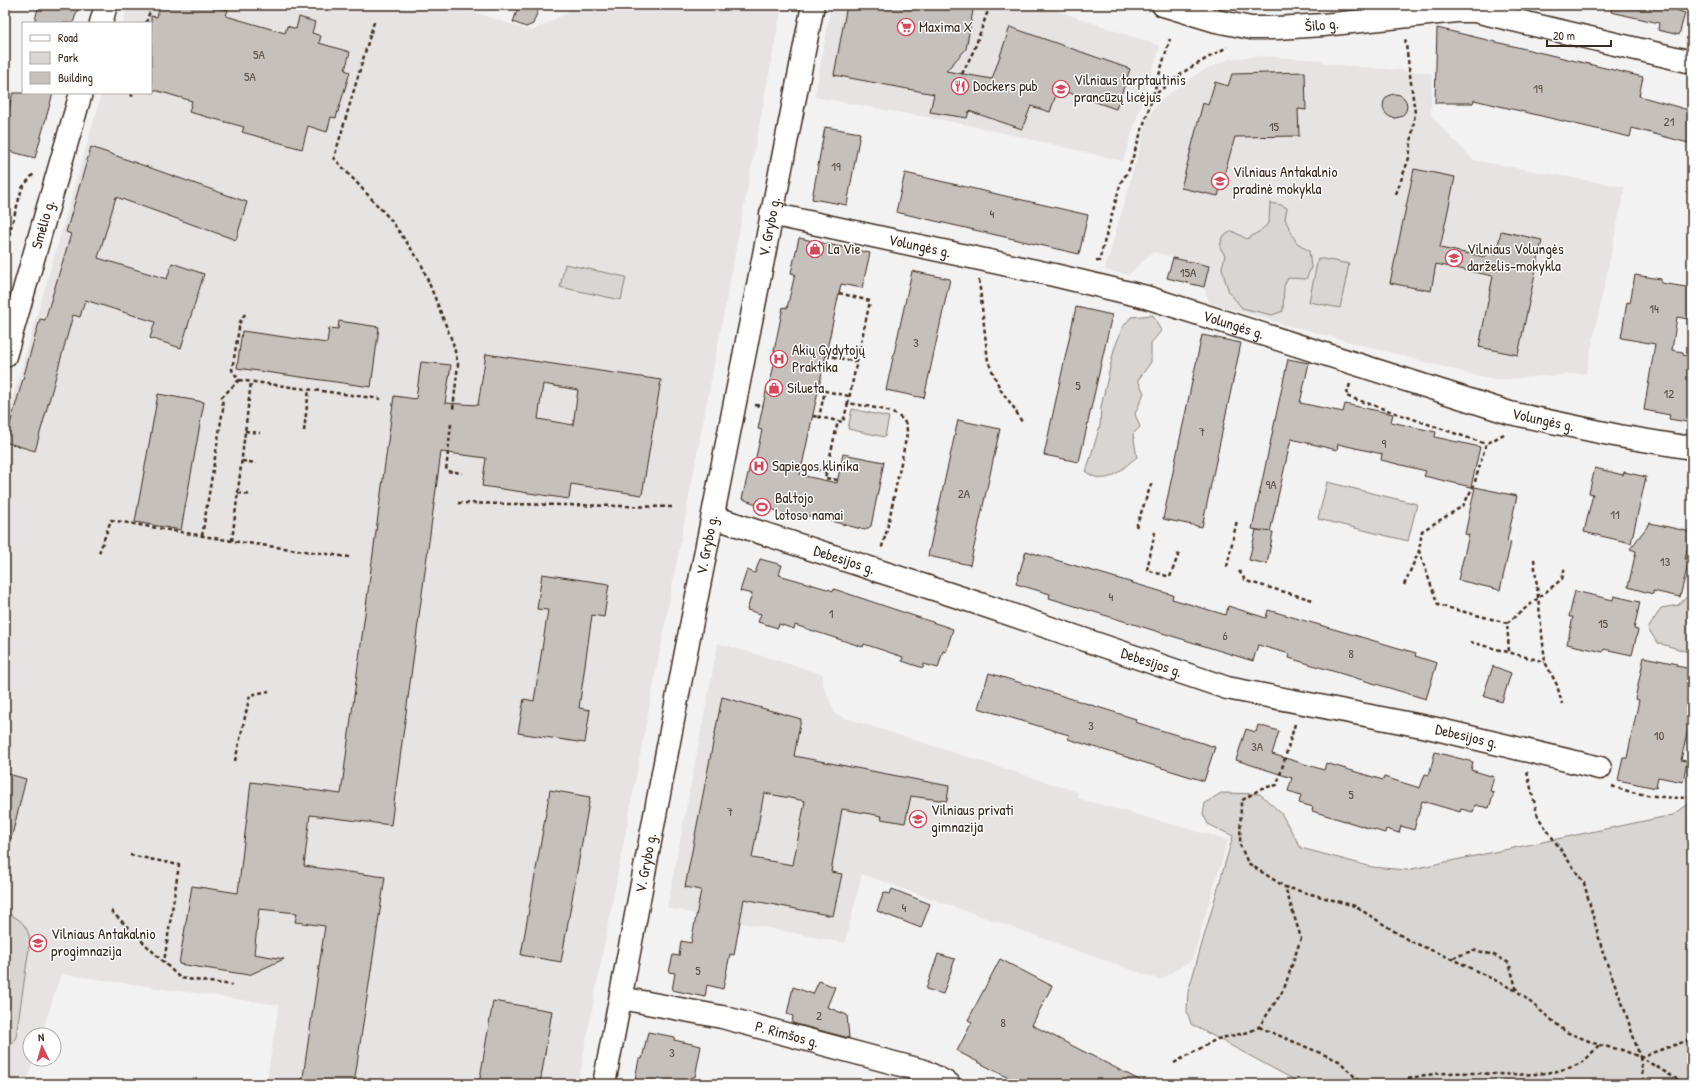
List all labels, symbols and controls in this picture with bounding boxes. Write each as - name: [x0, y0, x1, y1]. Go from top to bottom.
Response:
- street label: Šilo g.: [1304, 12, 1340, 36]
- place label: Maxima X: [919, 16, 972, 37]
- supermarket icon: Maxima X: [896, 17, 916, 37]
- legend: [22, 22, 152, 94]
- scale bar: [1547, 22, 1611, 48]
- text: 20 m: [1553, 27, 1575, 44]
- text: Road: [58, 29, 78, 46]
- house number: 5A: [253, 45, 266, 63]
- text: Park: [58, 49, 78, 66]
- house number: 5A: [244, 67, 257, 85]
- text: Building: [58, 69, 93, 86]
- place label: Vilniaus tarptautinis prancūzų licėjus: [1074, 69, 1186, 107]
- place label: Dockers pub: [973, 75, 1038, 96]
- restaurant icon: Dockers pub: [950, 76, 970, 96]
- school or university icon: Vilniaus tarptautinis prancūzų licėjus: [1051, 79, 1071, 99]
- house number: 19: [1533, 79, 1543, 97]
- house number: 21: [1664, 112, 1675, 130]
- house number: 15: [1269, 117, 1280, 135]
- house number: 19: [831, 157, 841, 175]
- place label: Vilniaus Antakalnio pradinė mokykla: [1233, 161, 1337, 199]
- school or university icon: Vilniaus Antakalnio pradinė mokykla: [1210, 171, 1230, 191]
- street label: V. Grybo g.: [753, 195, 785, 258]
- street label: Smėlio g.: [26, 197, 60, 251]
- house number: 4: [990, 204, 995, 222]
- street label: Volungės g.: [887, 229, 953, 262]
- place label: La Vie: [828, 238, 861, 259]
- place label: Vilniaus Volungės darželis-mokykla: [1467, 238, 1564, 276]
- shop icon: La Vie: [805, 239, 825, 259]
- school or university icon: Vilniaus Volungės darželis-mokykla: [1444, 248, 1464, 268]
- house number: 15A: [1180, 263, 1197, 281]
- house number: 14: [1649, 299, 1659, 317]
- street label: Volungės g.: [1200, 305, 1267, 344]
- house number: 3: [913, 333, 919, 351]
- place label: Akių Gydytojų Praktika: [792, 339, 866, 377]
- hospital icon: Akių Gydytojų Praktika: [769, 349, 789, 369]
- house number: 5: [1075, 376, 1081, 394]
- place label: Silueta: [787, 377, 824, 398]
- shop icon: Silueta: [764, 378, 784, 398]
- house number: 12: [1664, 384, 1674, 402]
- street label: Volungės g.: [1510, 403, 1576, 436]
- house number: 7: [1199, 422, 1205, 440]
- house number: 9: [1382, 434, 1387, 452]
- place label: Sapiegos klinika: [772, 455, 858, 476]
- hospital icon: Sapiegos klinika: [749, 456, 769, 476]
- house number: 9A: [1265, 475, 1277, 493]
- house number: 2A: [958, 484, 971, 502]
- place label: Baltojo lotoso namai: [775, 487, 844, 525]
- sports icon: Baltojo lotoso namai: [752, 497, 772, 517]
- house number: 11: [1610, 505, 1620, 523]
- street label: V. Grybo g.: [690, 513, 723, 576]
- street label: Debesijos g.: [811, 539, 878, 579]
- house number: 13: [1660, 552, 1670, 570]
- house number: 4: [1109, 587, 1114, 605]
- house number: 1: [829, 604, 834, 622]
- house number: 15: [1598, 614, 1609, 632]
- house number: 6: [1222, 626, 1228, 644]
- street label: Debesijos g.: [1118, 642, 1185, 682]
- house number: 8: [1348, 644, 1354, 662]
- house number: 3: [1088, 716, 1094, 734]
- street label: Debesijos g.: [1433, 718, 1500, 753]
- house number: 10: [1654, 726, 1664, 744]
- house number: 3A: [1251, 737, 1264, 755]
- house number: 5: [1348, 785, 1354, 803]
- place label: Vilniaus privati gimnazija: [931, 799, 1014, 837]
- house number: 7: [727, 802, 733, 820]
- school or university icon: Vilniaus privati gimnazija: [908, 809, 928, 829]
- street label: V. Grybo g.: [630, 831, 661, 894]
- house number: 4: [902, 898, 907, 916]
- place label: Vilniaus Antakalnio progimnazija: [51, 923, 155, 961]
- school or university icon: Vilniaus Antakalnio progimnazija: [28, 933, 48, 953]
- house number: 5: [695, 961, 701, 979]
- house number: 2: [816, 1006, 822, 1024]
- house number: 8: [1000, 1013, 1006, 1031]
- street label: P. Rimšos g.: [753, 1015, 821, 1052]
- north arrow: [22, 1027, 62, 1067]
- text: N: [38, 1030, 45, 1044]
- house number: 3: [669, 1043, 675, 1061]

